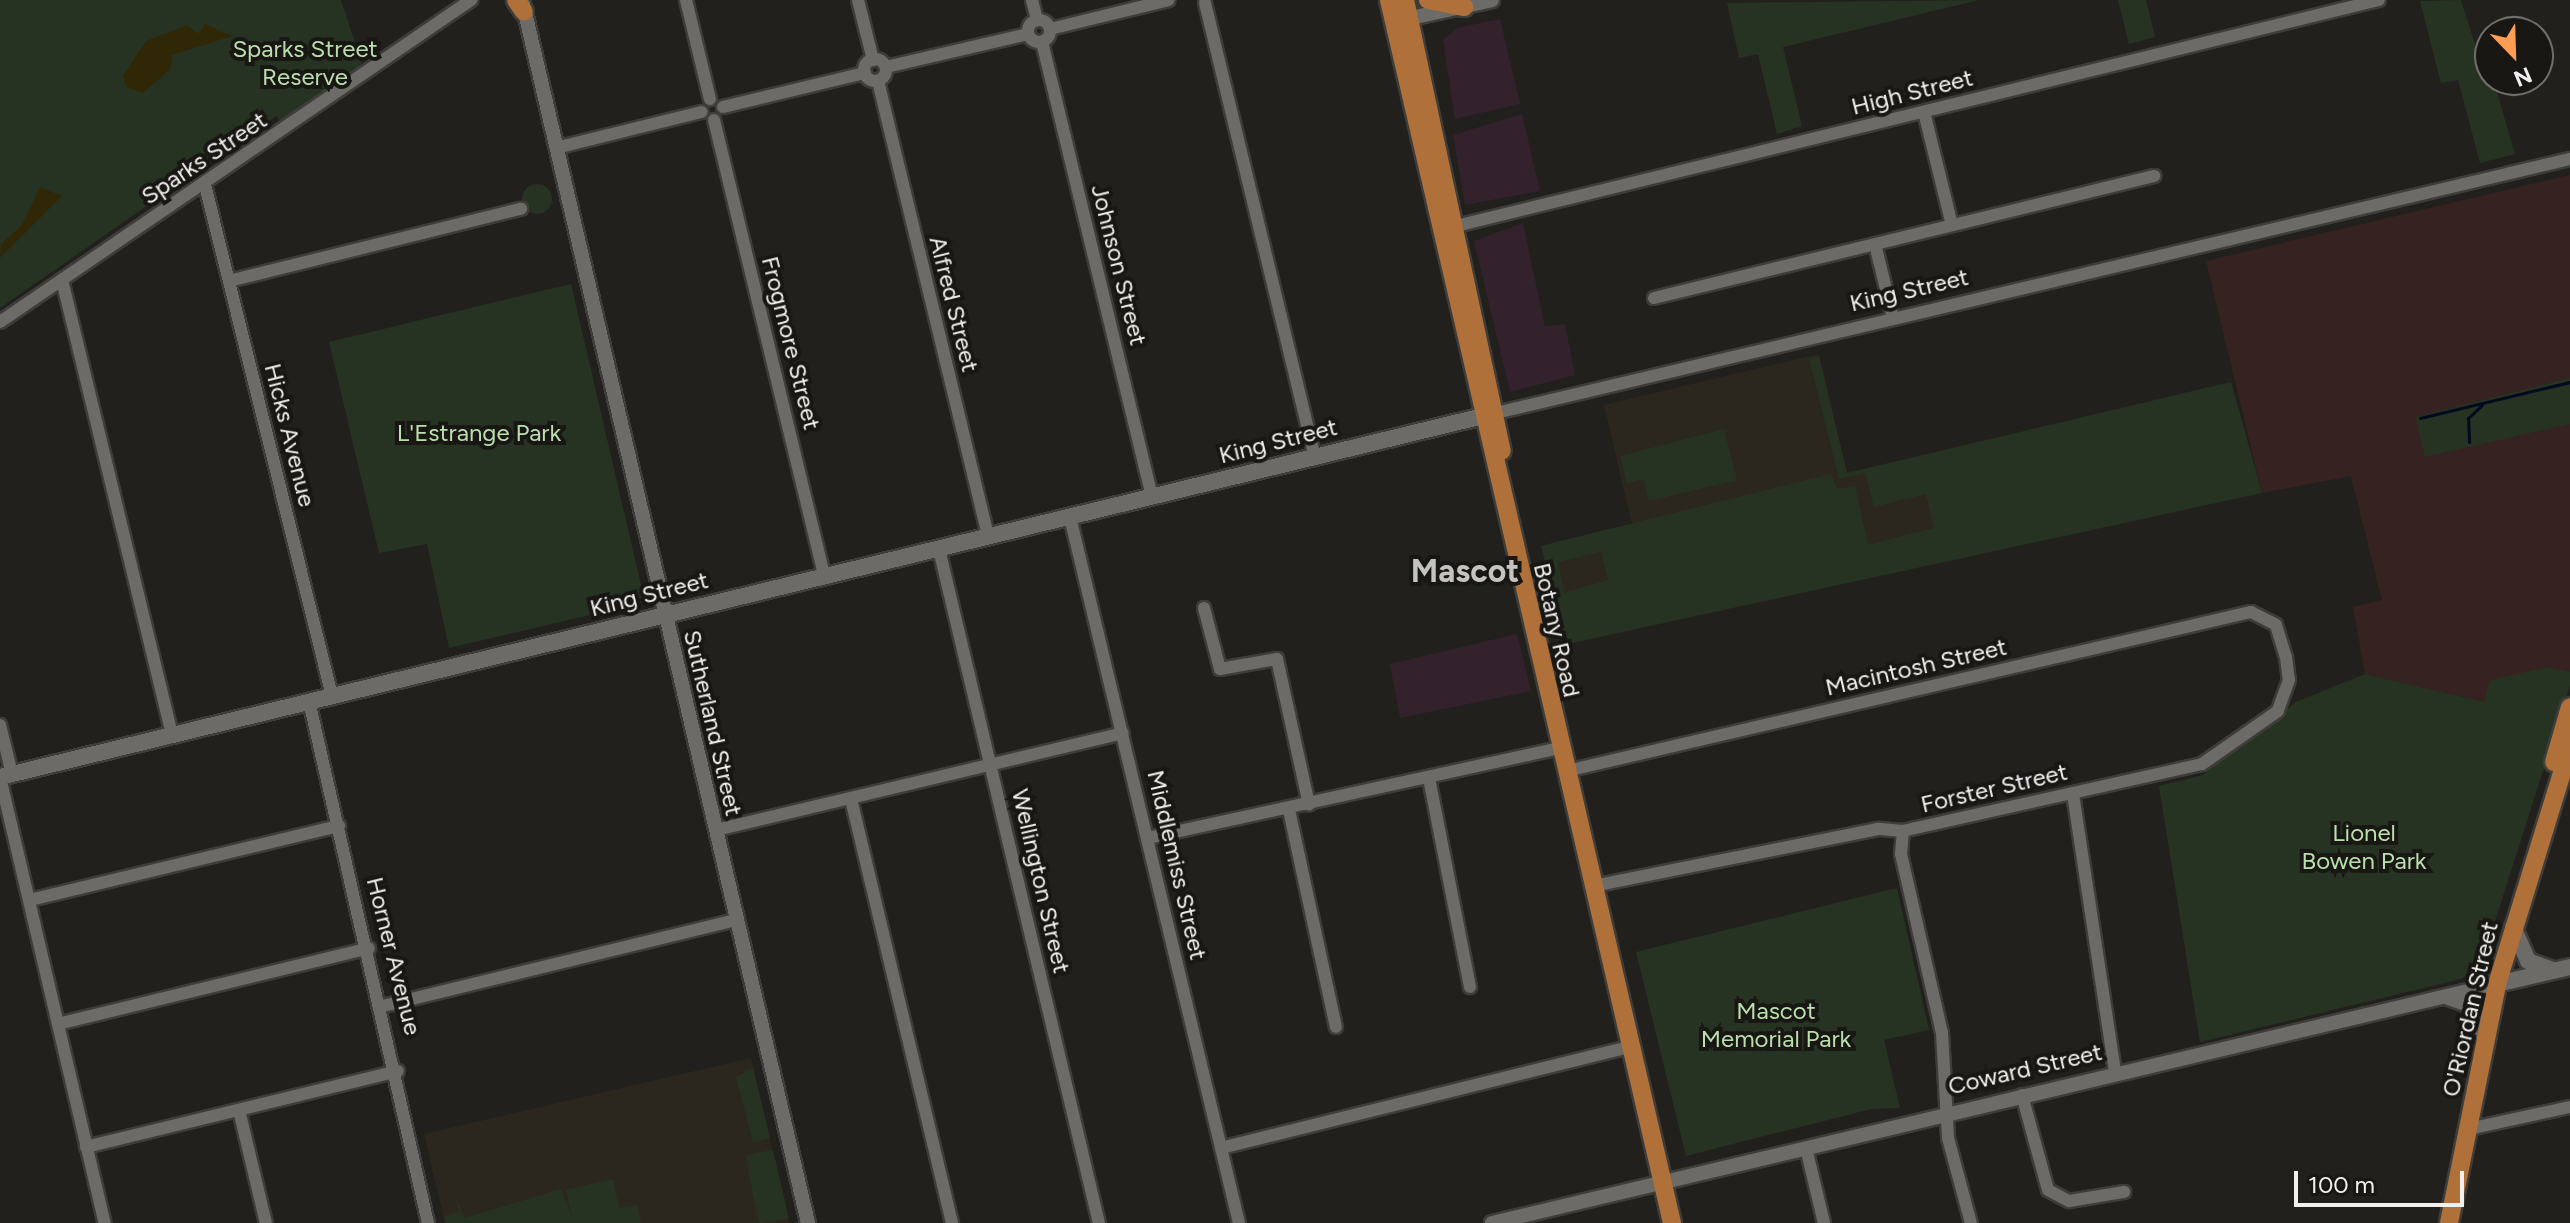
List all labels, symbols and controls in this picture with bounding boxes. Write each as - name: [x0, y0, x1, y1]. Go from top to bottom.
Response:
- north arrow: [2474, 16, 2554, 96]
- park label: Sparks Street Reserve: [232, 35, 378, 91]
- text: N: [2510, 61, 2536, 92]
- street label: High Street: [1848, 63, 1976, 121]
- street label: Sparks Street: [136, 105, 272, 211]
- street label: Johnson Street: [1085, 182, 1153, 348]
- street label: Alfred Street: [923, 233, 985, 375]
- street label: Frogmore Street: [756, 253, 826, 433]
- street label: King Street: [1847, 262, 1971, 318]
- street label: Hicks Avenue: [258, 360, 322, 510]
- street label: King Street: [1216, 412, 1340, 470]
- park label: L'Estrange Park: [397, 419, 561, 447]
- district label: Mascot: [1411, 552, 1519, 590]
- street label: Botany Road: [1528, 560, 1586, 700]
- street label: King Street: [587, 565, 711, 623]
- street label: Sutherland Street: [678, 627, 748, 819]
- street label: Macintosh Street: [1823, 632, 2009, 702]
- street label: Forster Street: [1918, 757, 2070, 819]
- street label: Middlemiss Street: [1141, 767, 1213, 963]
- street label: Wellington Street: [1006, 786, 1076, 976]
- park label: Lionel Bowen Park: [2302, 819, 2426, 875]
- street label: Horner Avenue: [360, 874, 428, 1038]
- street label: O'Riordan Street: [2436, 919, 2504, 1099]
- park label: Mascot Memorial Park: [1701, 997, 1851, 1053]
- street label: Coward Street: [1945, 1037, 2105, 1101]
- scale bar: [2298, 1155, 2468, 1205]
- text: 100 m: [2308, 1170, 2375, 1199]

